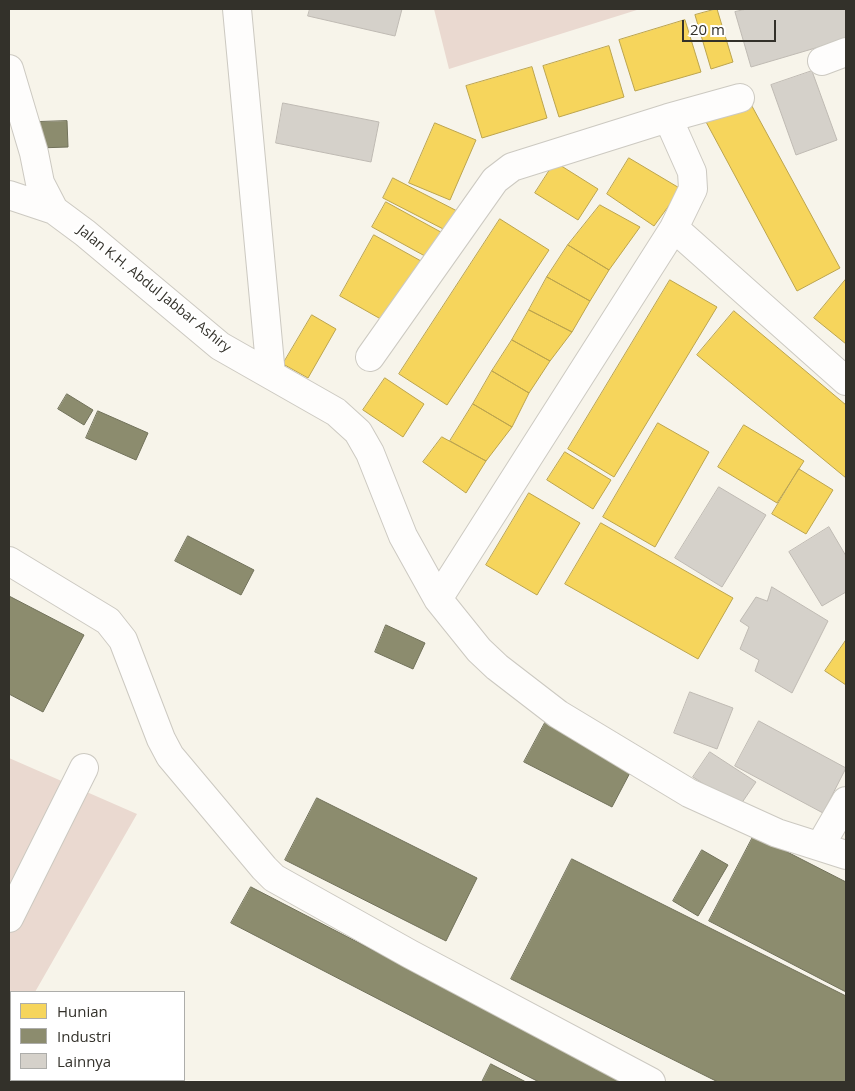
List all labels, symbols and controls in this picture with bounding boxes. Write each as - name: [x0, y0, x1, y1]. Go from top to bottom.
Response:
- scale bar: [685, 10, 779, 42]
- text: 20 m: [690, 19, 725, 39]
- street label: Jalan K.H. Abdul Jabbar Ashiry: [74, 222, 234, 356]
- legend: [10, 991, 185, 1081]
- text: Hunian: [57, 1001, 108, 1021]
- text: Industri: [57, 1026, 111, 1046]
- text: Lainnya: [57, 1051, 111, 1071]

